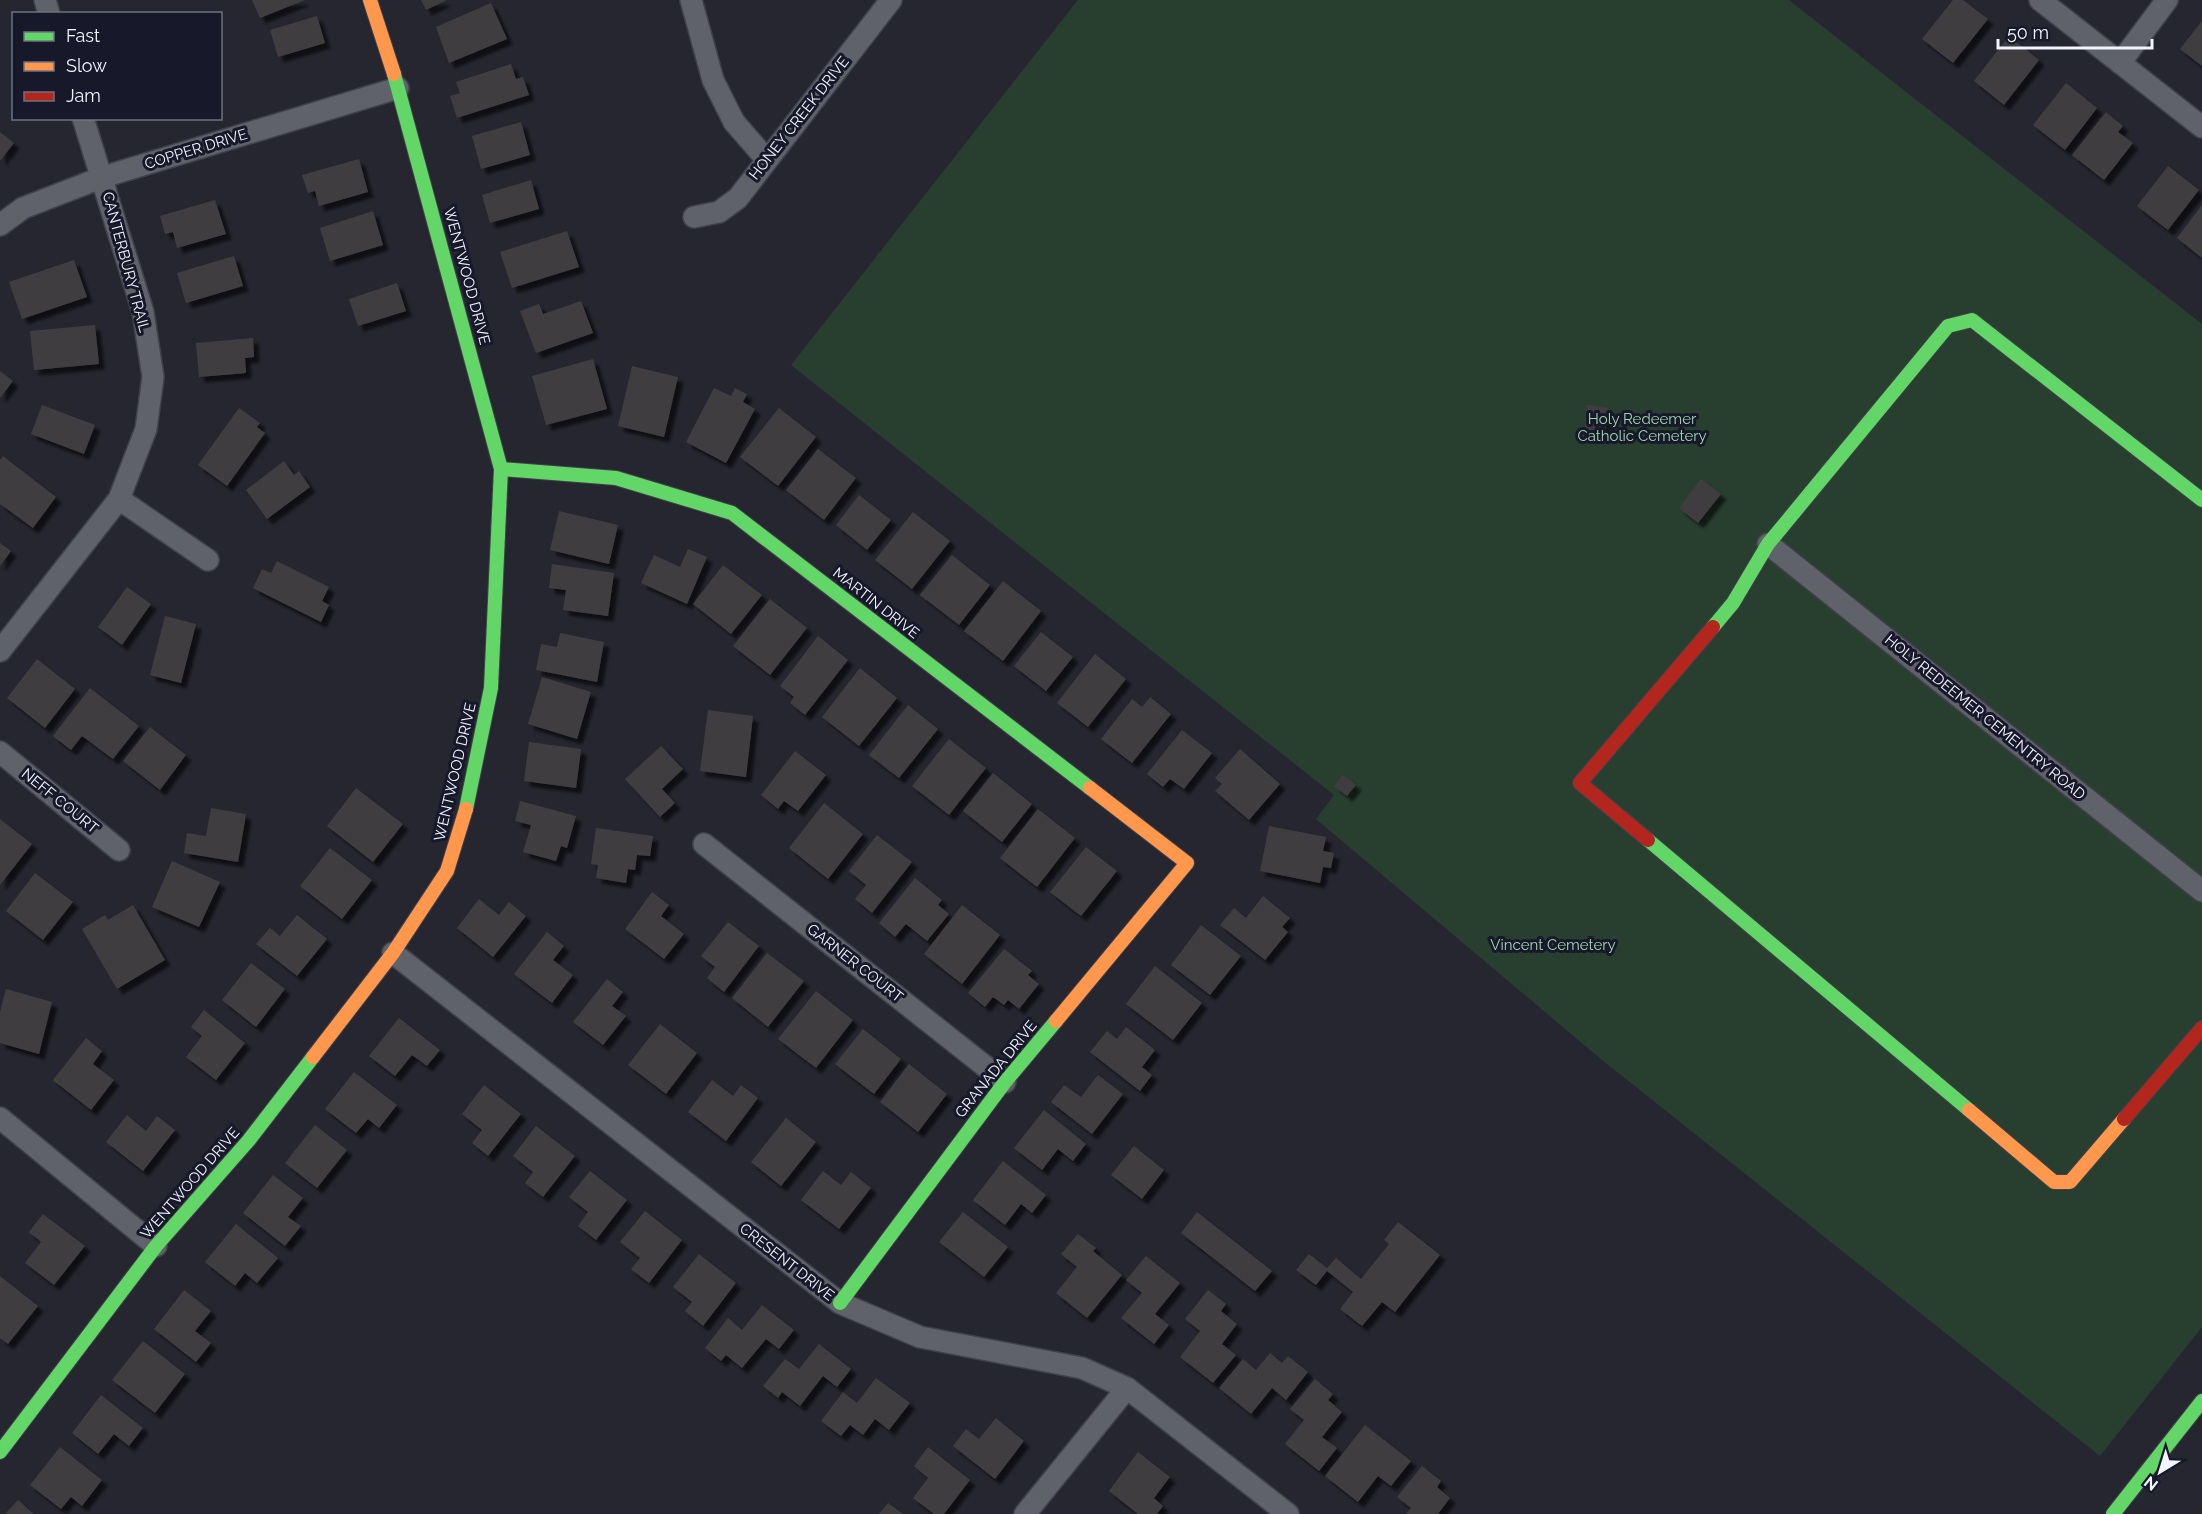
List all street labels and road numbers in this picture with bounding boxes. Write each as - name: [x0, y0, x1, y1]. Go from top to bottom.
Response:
- street label: HONEY CREEK DRIVE: [745, 53, 853, 183]
- street label: COPPER DRIVE: [142, 125, 250, 173]
- street label: CANTERBURY TRAIL: [99, 190, 153, 334]
- street label: WENTWOOD DRIVE: [440, 205, 494, 347]
- street label: MARTIN DRIVE: [829, 564, 923, 642]
- street label: HOLY REDEEMER CEMENTRY ROAD: [1881, 630, 2089, 804]
- street label: WENTWOOD DRIVE: [430, 701, 480, 843]
- street label: NEFF COURT: [18, 765, 102, 837]
- street label: GARNER COURT: [804, 920, 906, 1006]
- street label: GRANADA DRIVE: [951, 1017, 1041, 1121]
- street label: WENTWOOD DRIVE: [137, 1124, 243, 1242]
- street label: CRESENT DRIVE: [736, 1219, 838, 1305]

